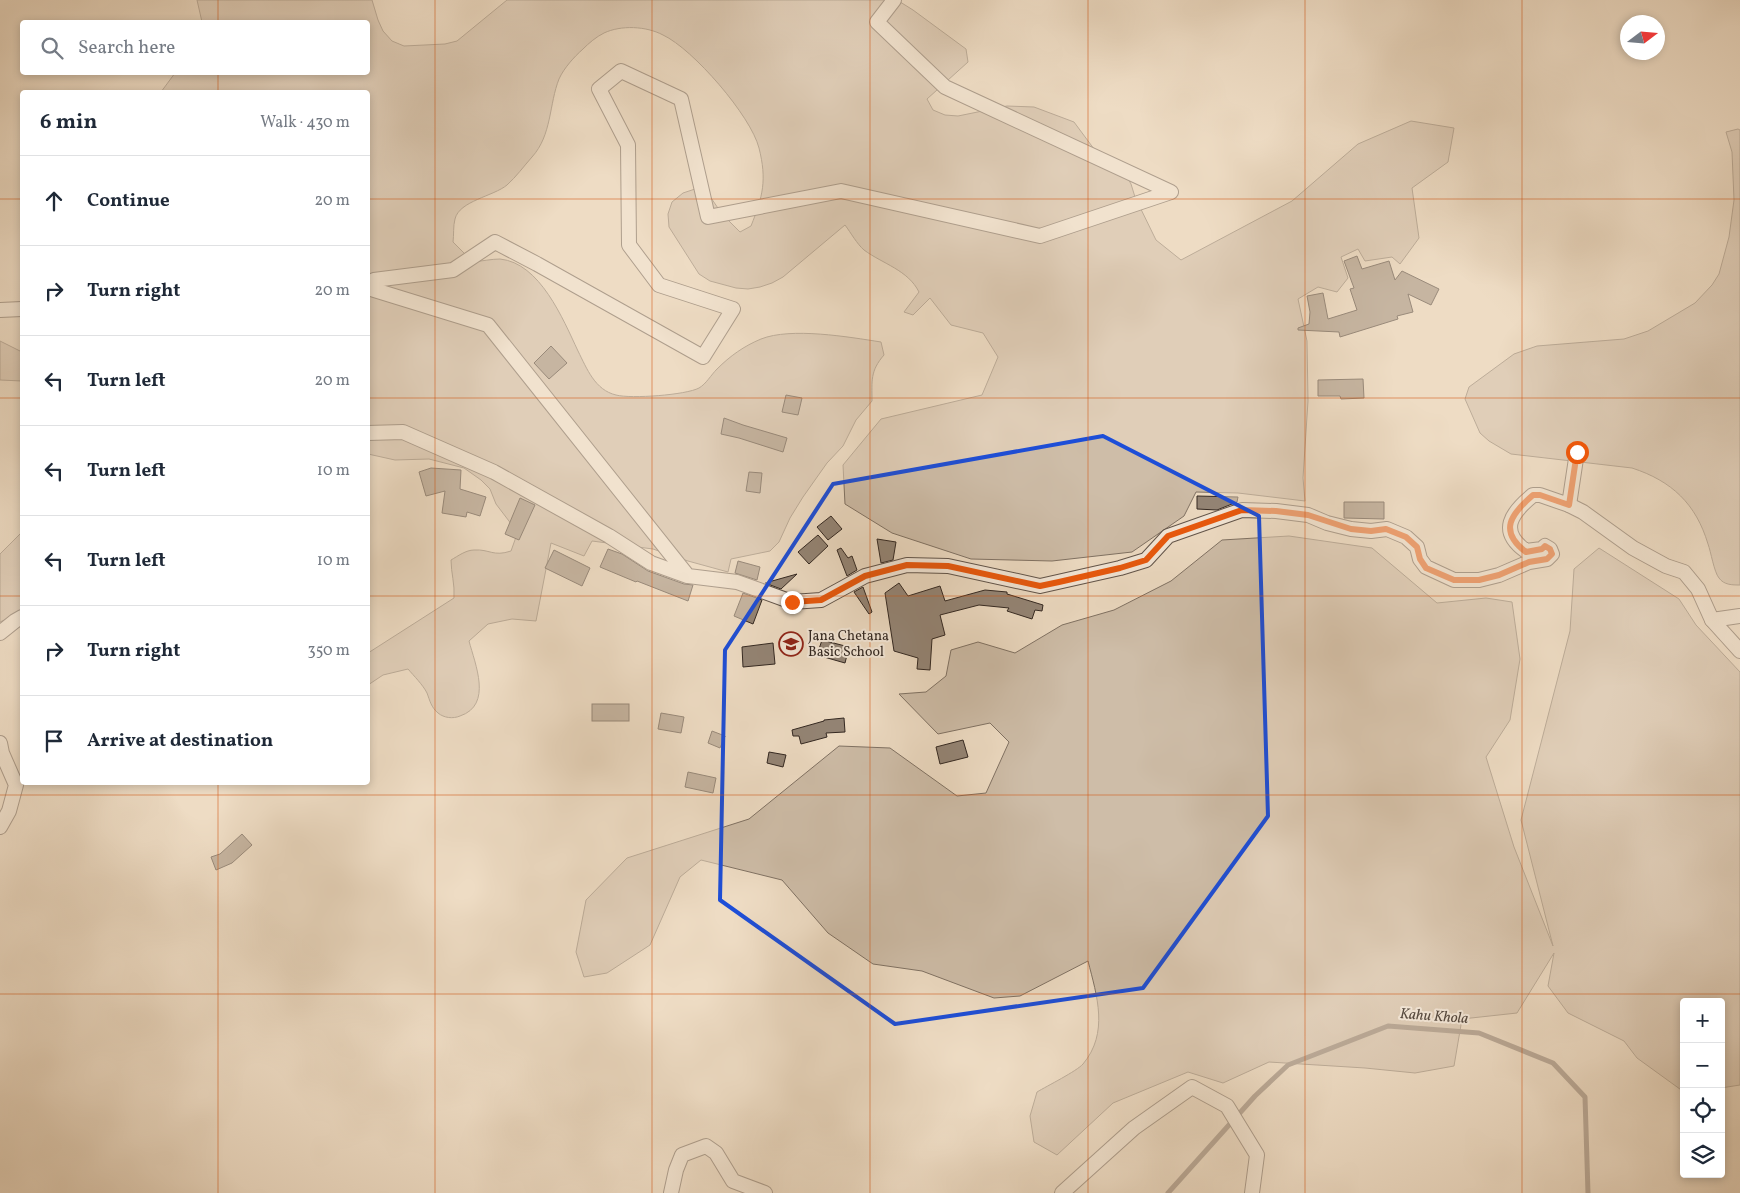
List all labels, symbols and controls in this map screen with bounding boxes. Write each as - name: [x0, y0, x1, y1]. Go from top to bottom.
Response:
- north arrow: [1620, 15, 1665, 60]
- search box: [20, 20, 370, 75]
- icon: search: [38, 34, 66, 62]
- text: Search here: [78, 35, 175, 61]
- text: 6 min: [40, 108, 97, 137]
- text: Walk · 430 m: [260, 112, 350, 134]
- icon: ahead: [40, 187, 68, 215]
- text: Continue: [87, 188, 170, 214]
- text: 20 m: [315, 190, 350, 212]
- icon: right: [40, 277, 68, 305]
- text: Turn right: [87, 278, 180, 304]
- text: 20 m: [315, 280, 350, 302]
- icon: left: [40, 367, 68, 395]
- text: Turn left: [87, 368, 166, 394]
- text: 20 m: [315, 370, 350, 392]
- route start: [1566, 441, 1589, 464]
- icon: left: [40, 457, 68, 485]
- text: Turn left: [87, 458, 166, 484]
- text: 10 m: [317, 460, 350, 482]
- icon: left: [40, 547, 68, 575]
- text: Turn left: [87, 548, 166, 574]
- text: 10 m: [317, 550, 350, 572]
- route end: [781, 591, 804, 614]
- place label: Jana Chetana Basic School: [808, 627, 889, 662]
- school or university icon: Jana Chetana Basic School: [778, 631, 804, 657]
- icon: right: [40, 637, 68, 665]
- text: Turn right: [87, 638, 180, 664]
- text: 350 m: [307, 640, 350, 662]
- icon: arrive: [40, 727, 68, 755]
- text: Arrive at destination: [87, 728, 273, 754]
- map controls: [1680, 998, 1725, 1178]
- button: +: [1680, 998, 1725, 1043]
- water label: Kahu Khola: [1399, 1004, 1469, 1030]
- button: −: [1680, 1043, 1725, 1088]
- button: locate: [1680, 1088, 1725, 1133]
- button: layers: [1680, 1133, 1725, 1178]

